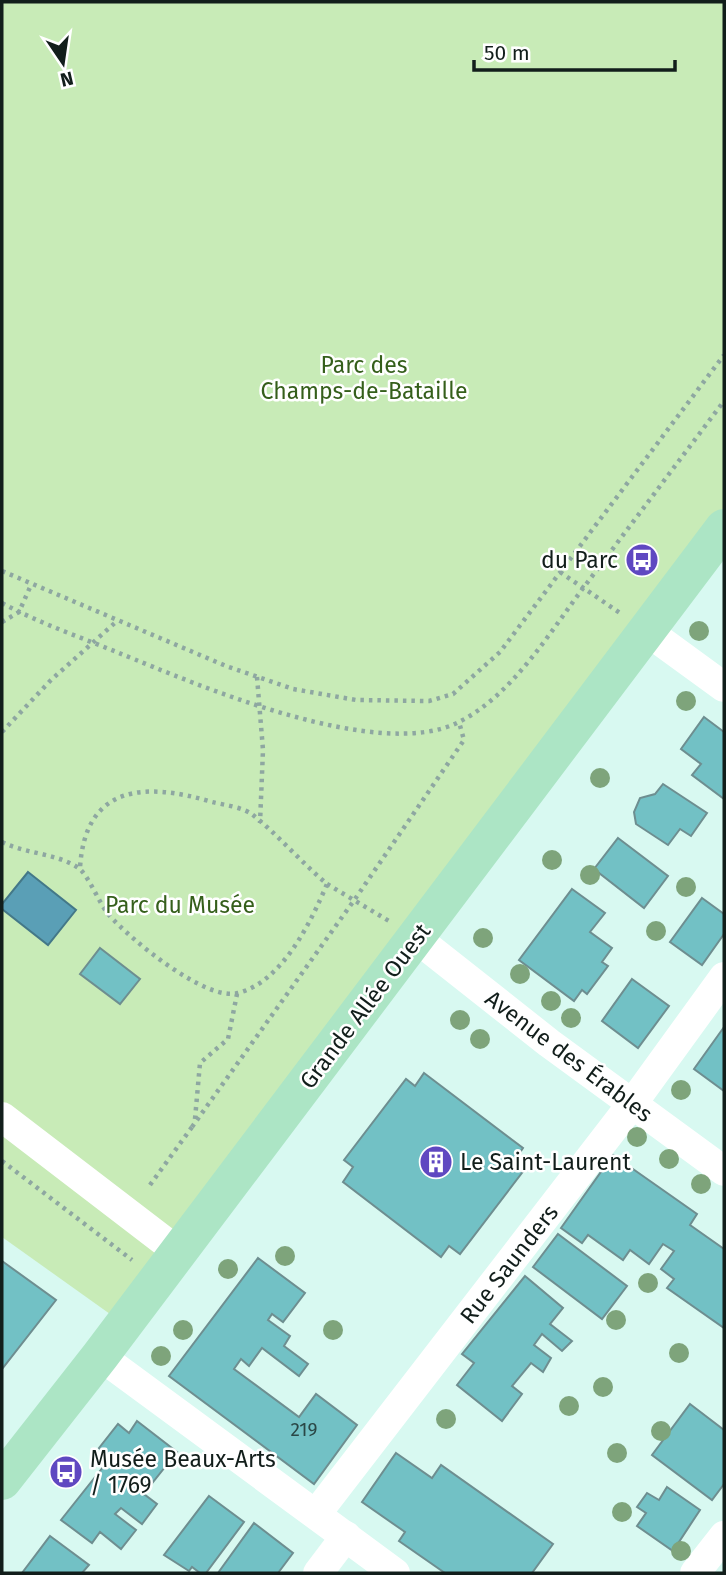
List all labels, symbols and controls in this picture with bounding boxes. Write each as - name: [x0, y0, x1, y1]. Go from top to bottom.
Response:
- north arrow: [28, 28, 98, 98]
- scale bar: [474, 28, 675, 72]
- text: 50 m: [484, 40, 530, 66]
- text: N: [58, 66, 75, 92]
- park label: Parc des Champs-de-Bataille: [261, 351, 467, 405]
- bus stop icon: du Parc: [623, 541, 661, 579]
- place label: du Parc: [541, 546, 618, 574]
- park label: Parc du Musée: [105, 891, 255, 919]
- street label: Grande Allée Ouest: [294, 917, 437, 1094]
- street label: Avenue des Érables: [480, 983, 659, 1128]
- building icon: Le Saint-Laurent: [417, 1143, 455, 1181]
- place label: Le Saint-Laurent: [460, 1148, 631, 1176]
- street label: Rue Saunders: [454, 1199, 564, 1329]
- house number: 219: [290, 1418, 318, 1441]
- place label: Musée Beaux-Arts / 1769: [90, 1445, 276, 1499]
- bus stop icon: Musée Beaux-Arts / 1769: [47, 1453, 85, 1491]

